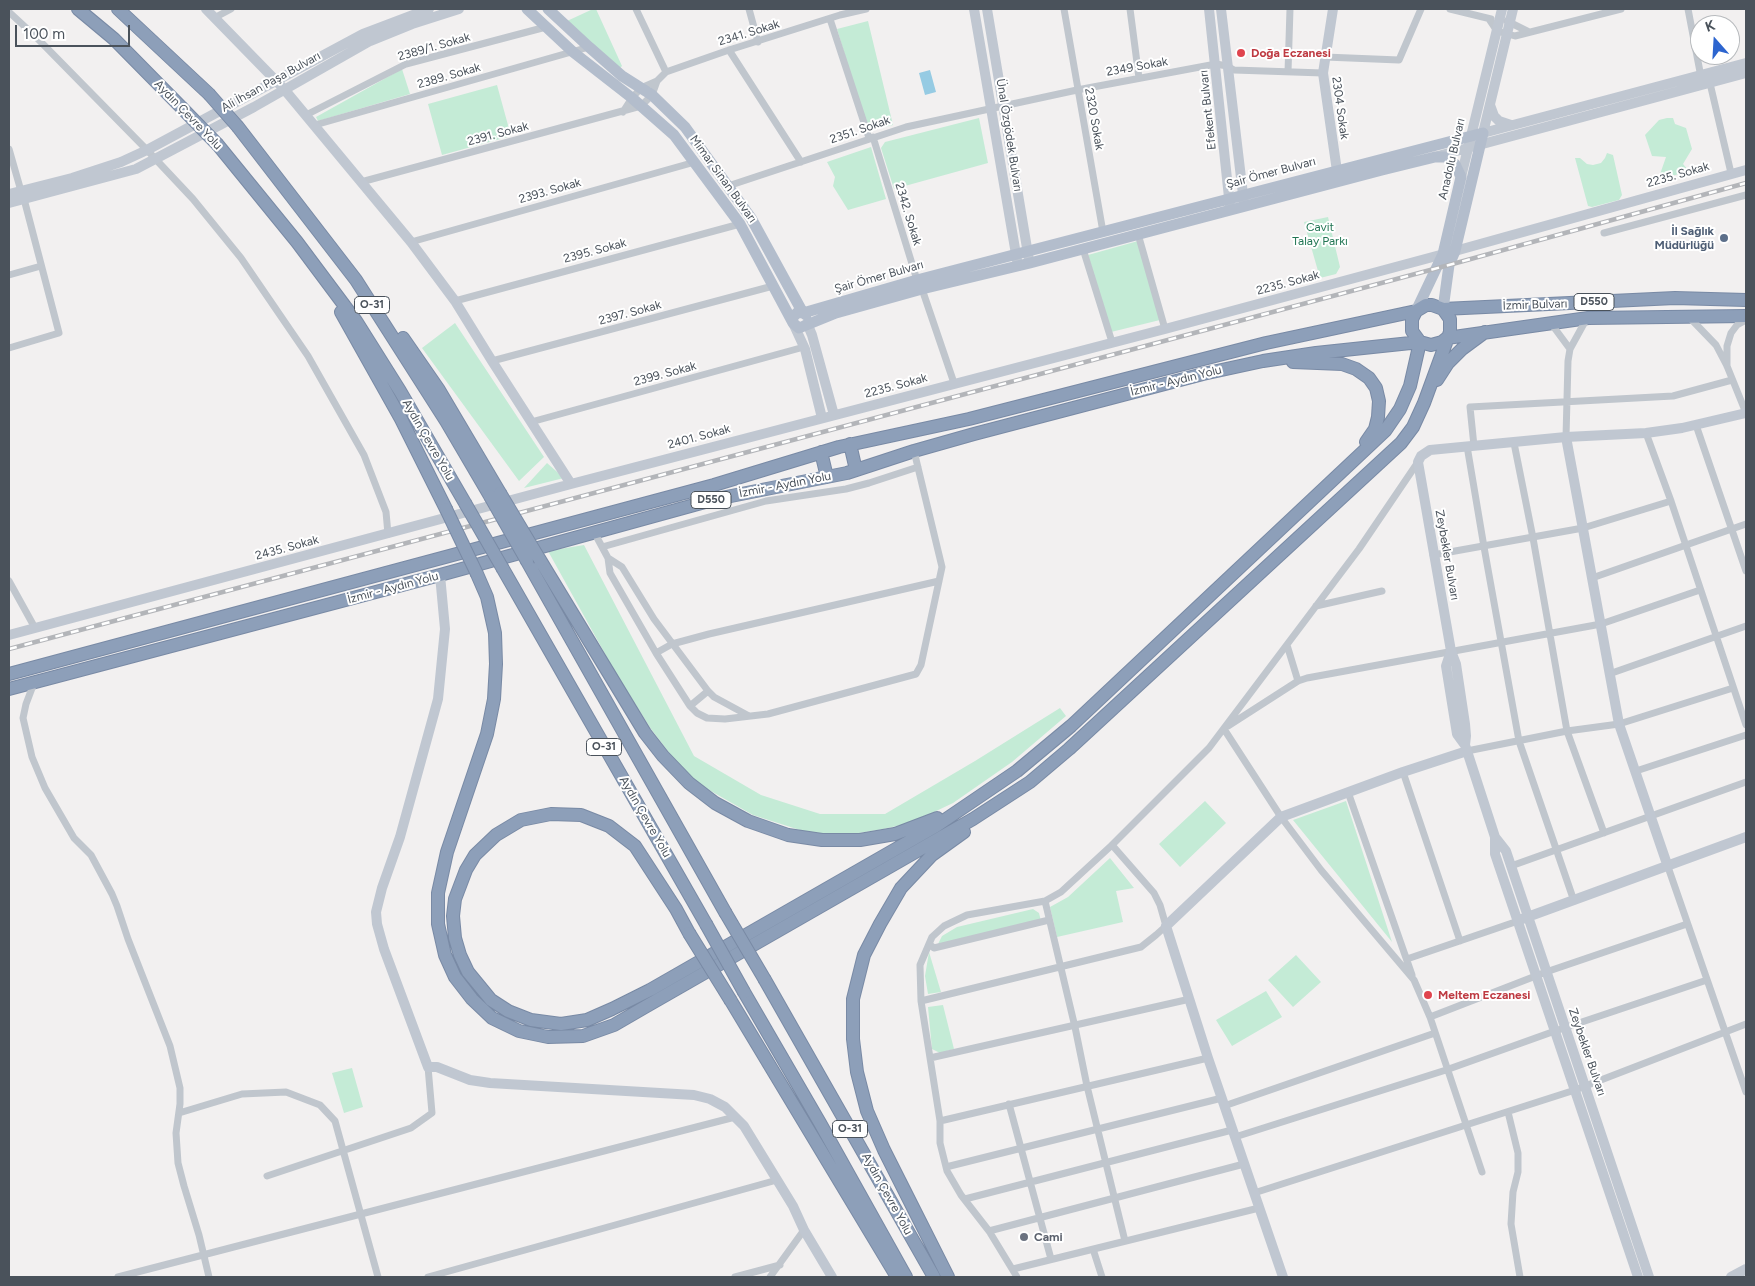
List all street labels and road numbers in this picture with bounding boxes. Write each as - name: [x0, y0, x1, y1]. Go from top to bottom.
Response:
- street label: 2341. Sokak: [717, 17, 781, 49]
- street label: 2389/1. Sokak: [396, 30, 472, 64]
- street label: Ali İhsan Paşa Bulvarı: [219, 49, 323, 115]
- street label: 2349 Sokak: [1105, 54, 1169, 80]
- street label: 2389. Sokak: [416, 60, 482, 92]
- street label: Efekent Bulvarı: [1197, 69, 1219, 151]
- street label: 2304 Sokak: [1328, 76, 1352, 140]
- street label: Aydın Çevre Yolu: [151, 77, 225, 153]
- street label: Ünal Özgödek Bulvarı: [993, 77, 1025, 193]
- street label: 2320 Sokak: [1081, 87, 1107, 151]
- street label: 2351. Sokak: [828, 113, 892, 147]
- street label: Anadolu Bulvarı: [1436, 117, 1468, 201]
- street label: 2391. Sokak: [466, 119, 530, 149]
- street label: Mimar Sinan Bulvarı: [686, 132, 760, 226]
- street label: Şair Ömer Bulvarı: [1225, 154, 1317, 192]
- street label: 2235. Sokak: [1645, 159, 1711, 191]
- street label: 2393. Sokak: [517, 175, 583, 207]
- street label: 2342. Sokak: [892, 181, 924, 247]
- street label: 2395. Sokak: [562, 236, 628, 266]
- street label: Şair Ömer Bulvarı: [833, 257, 925, 297]
- street label: 2235. Sokak: [1255, 268, 1321, 298]
- road number: D550: [1574, 294, 1614, 310]
- road number: O-31: [354, 296, 390, 314]
- street label: İzmir Bulvarı: [1502, 297, 1568, 313]
- street label: 2397. Sokak: [597, 298, 663, 328]
- street label: 2399. Sokak: [632, 359, 698, 389]
- street label: İzmir - Aydın Yolu: [1129, 363, 1223, 399]
- street label: 2235. Sokak: [863, 371, 929, 401]
- street label: Aydın Çevre Yolu: [399, 397, 457, 483]
- street label: 2401. Sokak: [666, 422, 732, 452]
- street label: İzmir - Aydın Yolu: [738, 469, 832, 501]
- road number: D550: [691, 492, 731, 508]
- street label: Zeybekler Bulvarı: [1432, 509, 1462, 601]
- street label: 2435. Sokak: [254, 533, 320, 563]
- street label: İzmir - Aydın Yolu: [346, 569, 440, 607]
- road number: O-31: [586, 739, 622, 756]
- street label: Aydın Çevre Yolu: [616, 774, 674, 860]
- street label: Zeybekler Bulvarı: [1565, 1006, 1609, 1098]
- road number: O-31: [832, 1120, 868, 1138]
- street label: Aydın Çevre Yolu: [859, 1151, 915, 1237]

